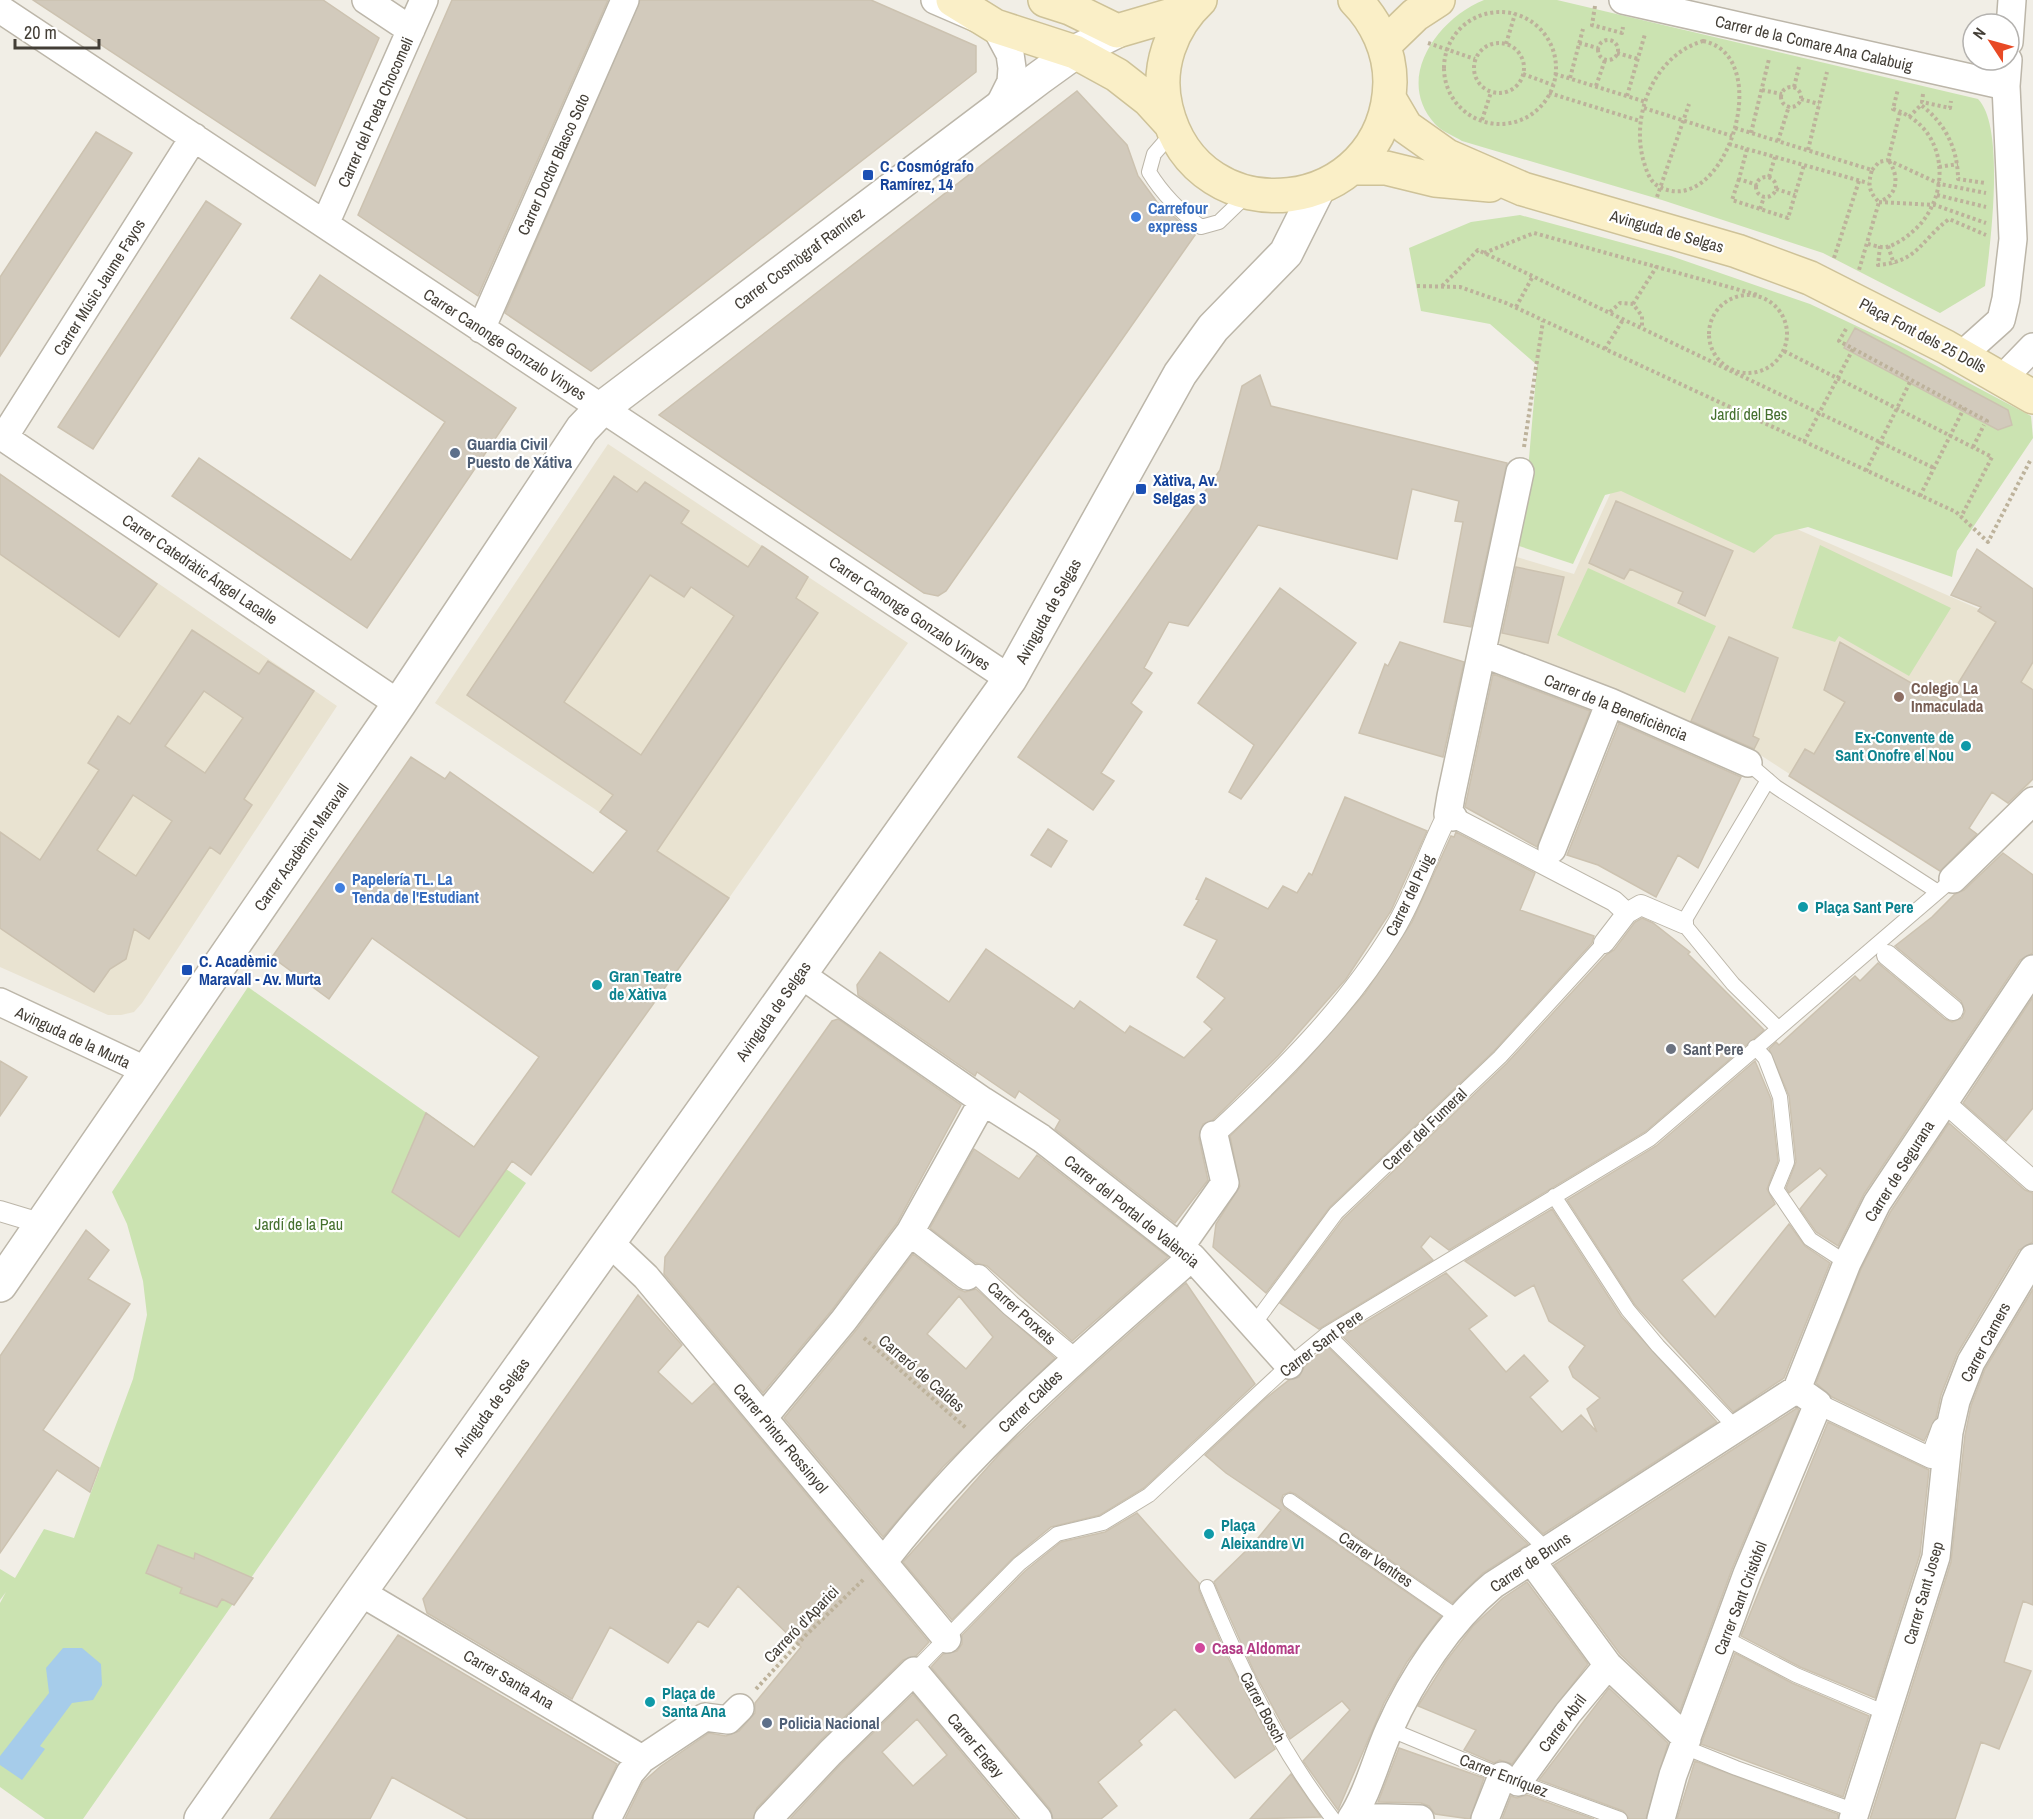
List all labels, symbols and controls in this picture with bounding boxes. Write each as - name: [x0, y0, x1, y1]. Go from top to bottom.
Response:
- street label: Carrer de la Comare Ana Calabuig: [1713, 10, 1916, 77]
- scale bar: [15, 12, 99, 50]
- north arrow: [1961, 12, 2021, 72]
- text: 20 m: [24, 20, 57, 45]
- text: N: [1967, 23, 1991, 43]
- street label: Carrer del Poeta Chocomeli: [332, 33, 418, 191]
- street label: Carrer Doctor Blasco Soto: [512, 90, 594, 238]
- place label: C. Cosmógrafo Ramírez, 14: [880, 155, 974, 195]
- marker: C. Cosmógrafo Ramírez, 14: [861, 168, 875, 182]
- place label: Carrefour express: [1148, 197, 1209, 237]
- street label: Carrer Cosmògraf Ramírez: [729, 201, 869, 314]
- street label: Avinguda de Selgas: [1607, 204, 1726, 258]
- marker: Carrefour express: [1129, 210, 1143, 224]
- street label: Carrer Músic Jaume Fayos: [48, 214, 150, 360]
- street label: Carrer Canonge Gonzalo Vinyes: [419, 283, 591, 405]
- street label: Plaça Font dels 25 Dolls: [1856, 292, 1990, 378]
- park label: Jardí del Bes: [1711, 403, 1787, 425]
- place label: Guardia Civil Puesto de Xátiva: [467, 433, 573, 473]
- marker: Guardia Civil Puesto de Xátiva: [448, 446, 462, 460]
- place label: Xàtiva, Av. Selgas 3: [1153, 469, 1217, 509]
- marker: Xàtiva, Av. Selgas 3: [1134, 482, 1148, 496]
- street label: Carrer Catedràtic Ángel Lacalle: [118, 509, 282, 629]
- street label: Carrer Canonge Gonzalo Vinyes: [825, 551, 995, 675]
- street label: Avinguda de Selgas: [1009, 554, 1086, 668]
- street label: Carrer de la Beneficiència: [1541, 668, 1692, 746]
- place label: Colegio La Inmaculada: [1911, 677, 1984, 717]
- marker: Colegio La Inmaculada: [1892, 690, 1906, 704]
- place label: Ex-Convente de Sant Onofre el Nou: [1835, 726, 1954, 766]
- marker: Ex-Convente de Sant Onofre el Nou: [1959, 739, 1973, 753]
- street label: Carrer Acadèmic Maravall: [248, 779, 354, 915]
- street label: Carrer del Puig: [1380, 850, 1439, 940]
- place label: Papelería TL. La Tenda de l'Estudiant: [352, 868, 479, 908]
- marker: Papelería TL. La Tenda de l'Estudiant: [333, 881, 347, 895]
- place label: Plaça Sant Pere: [1815, 896, 1913, 918]
- marker: Plaça Sant Pere: [1796, 900, 1810, 914]
- place label: C. Acadèmic Maravall - Av. Murta: [199, 950, 322, 990]
- street label: Avinguda de Selgas: [730, 957, 816, 1066]
- marker: C. Acadèmic Maravall - Av. Murta: [180, 963, 194, 977]
- place label: Gran Teatre de Xàtiva: [609, 965, 682, 1005]
- marker: Gran Teatre de Xàtiva: [590, 978, 604, 992]
- street label: Avinguda de la Murta: [11, 1000, 135, 1074]
- place label: Sant Pere: [1683, 1038, 1744, 1060]
- marker: Sant Pere: [1664, 1042, 1678, 1056]
- street label: Carrer del Fumeral: [1377, 1083, 1471, 1175]
- street label: Carrer de Segurana: [1859, 1115, 1939, 1226]
- street label: Carrer del Portal de València: [1060, 1150, 1205, 1273]
- park label: Jardí de la Pau: [255, 1213, 343, 1235]
- street label: Carrer Porxets: [983, 1276, 1061, 1350]
- street label: Carrer Carners: [1955, 1298, 2015, 1386]
- street label: Carrer Sant Pere: [1275, 1304, 1367, 1382]
- street label: Carreró de Caldes: [874, 1330, 970, 1416]
- street label: Avinguda de Selgas: [447, 1353, 534, 1462]
- street label: Carrer Caldes: [993, 1365, 1067, 1437]
- street label: Carrer Pintor Rossinyol: [729, 1378, 834, 1498]
- place label: Plaça Aleixandre VI: [1221, 1514, 1304, 1554]
- street label: Carrer Ventres: [1334, 1526, 1418, 1592]
- marker: Plaça Aleixandre VI: [1202, 1527, 1216, 1541]
- street label: Carrer de Bruns: [1485, 1527, 1575, 1597]
- street label: Carrer Sant Cristòfol: [1708, 1538, 1772, 1658]
- street label: Carrer Sant Josep: [1898, 1539, 1948, 1647]
- street label: Carreró d'Aparici: [759, 1581, 843, 1667]
- place label: Casa Aldomar: [1212, 1637, 1301, 1659]
- marker: Casa Aldomar: [1193, 1641, 1207, 1655]
- street label: Carrer Santa Ana: [460, 1644, 559, 1714]
- street label: Carrer Bosch: [1235, 1668, 1291, 1746]
- place label: Plaça de Santa Ana: [662, 1682, 726, 1722]
- street label: Carrer Abril: [1533, 1690, 1591, 1756]
- marker: Plaça de Santa Ana: [643, 1695, 657, 1709]
- street label: Carrer Engay: [942, 1708, 1010, 1782]
- place label: Policia Nacional: [779, 1712, 880, 1734]
- marker: Policia Nacional: [760, 1716, 774, 1730]
- street label: Carrer Enríquez: [1456, 1748, 1552, 1802]

